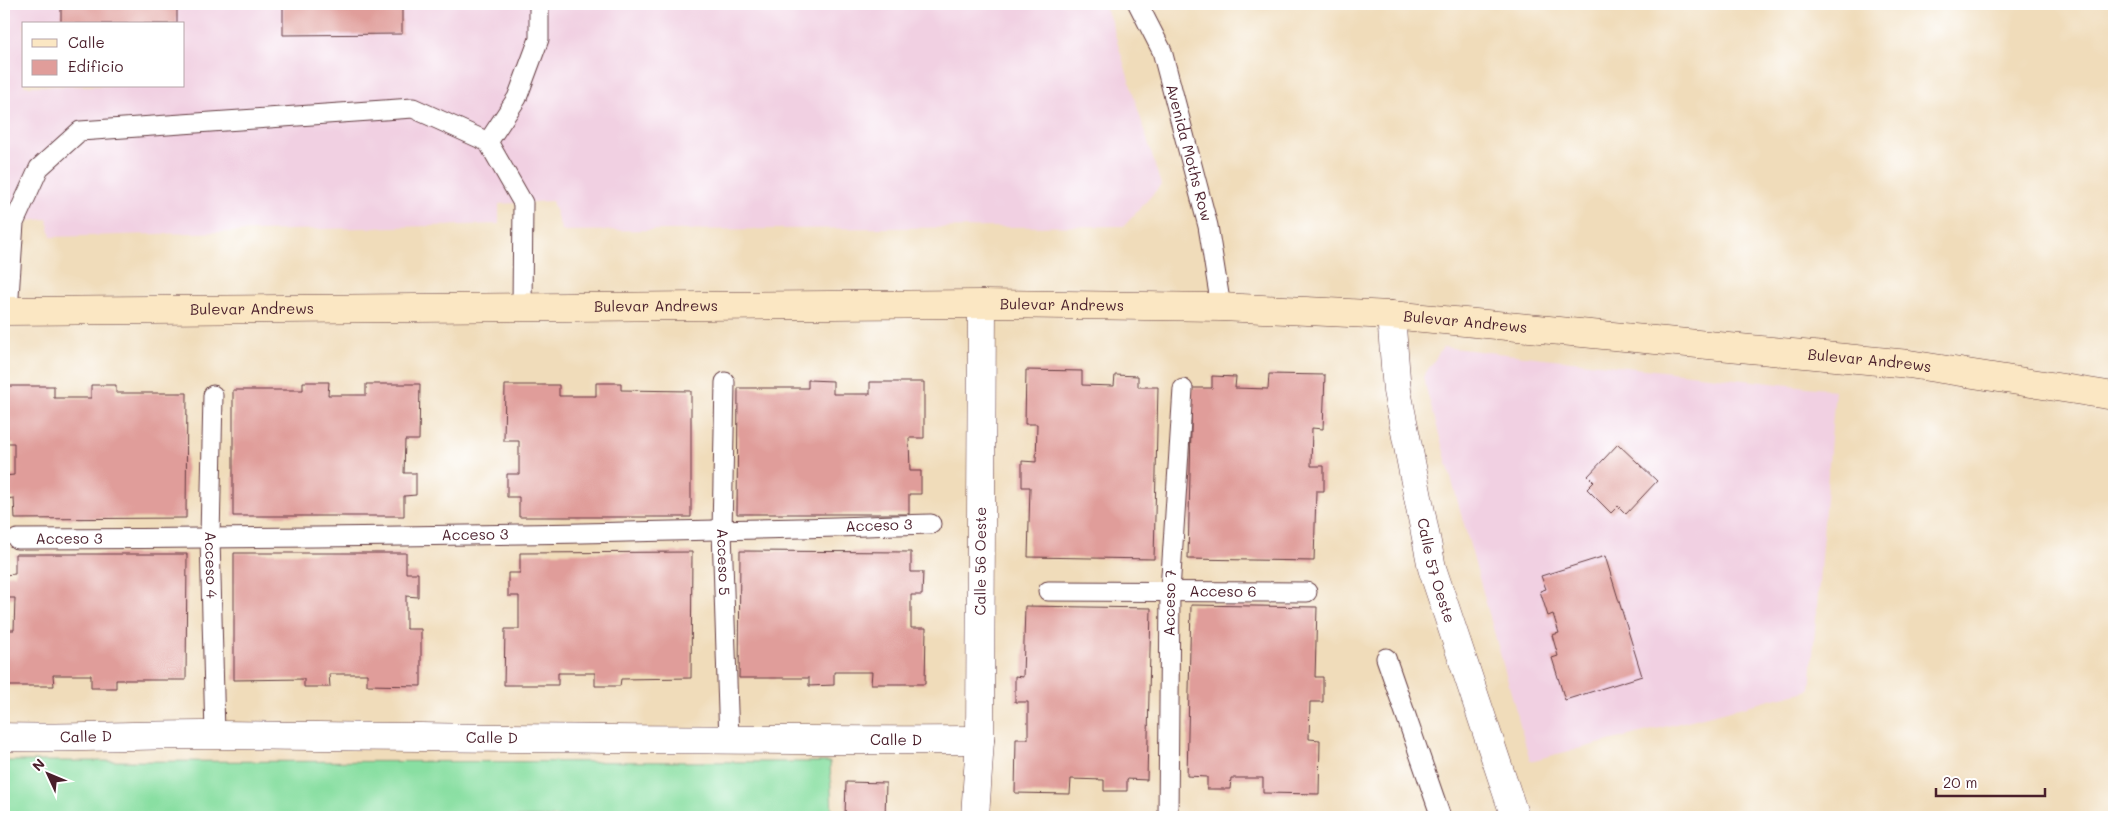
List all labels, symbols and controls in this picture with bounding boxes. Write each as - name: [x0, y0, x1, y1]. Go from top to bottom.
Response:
- legend: [22, 22, 185, 88]
- text: Calle: [68, 32, 105, 52]
- text: Edificio: [68, 56, 124, 76]
- street label: Avenida Moths Row: [1162, 82, 1217, 223]
- street label: Bulevar Andrews: [1000, 293, 1124, 315]
- street label: Bulevar Andrews: [594, 295, 718, 316]
- street label: Bulevar Andrews: [190, 298, 314, 319]
- street label: Bulevar Andrews: [1403, 305, 1528, 337]
- street label: Bulevar Andrews: [1807, 343, 1933, 376]
- street label: Calle 56 Oeste: [970, 507, 990, 616]
- street label: Acceso 3: [845, 514, 913, 536]
- street label: Calle 57 Oeste: [1413, 516, 1461, 625]
- street label: Acceso 3: [441, 523, 509, 544]
- street label: Acceso 3: [35, 528, 103, 548]
- street label: Acceso 5: [713, 528, 735, 596]
- street label: Acceso 4: [201, 531, 223, 599]
- street label: Acceso 7: [1159, 569, 1180, 636]
- street label: Acceso 6: [1189, 581, 1257, 601]
- street label: Calle D: [60, 725, 112, 746]
- street label: Calle D: [466, 727, 518, 747]
- street label: Calle D: [870, 729, 922, 749]
- north arrow: [22, 748, 72, 798]
- text: N: [28, 754, 49, 775]
- scale bar: [1936, 766, 2044, 798]
- text: 20 m: [1943, 772, 1977, 792]

